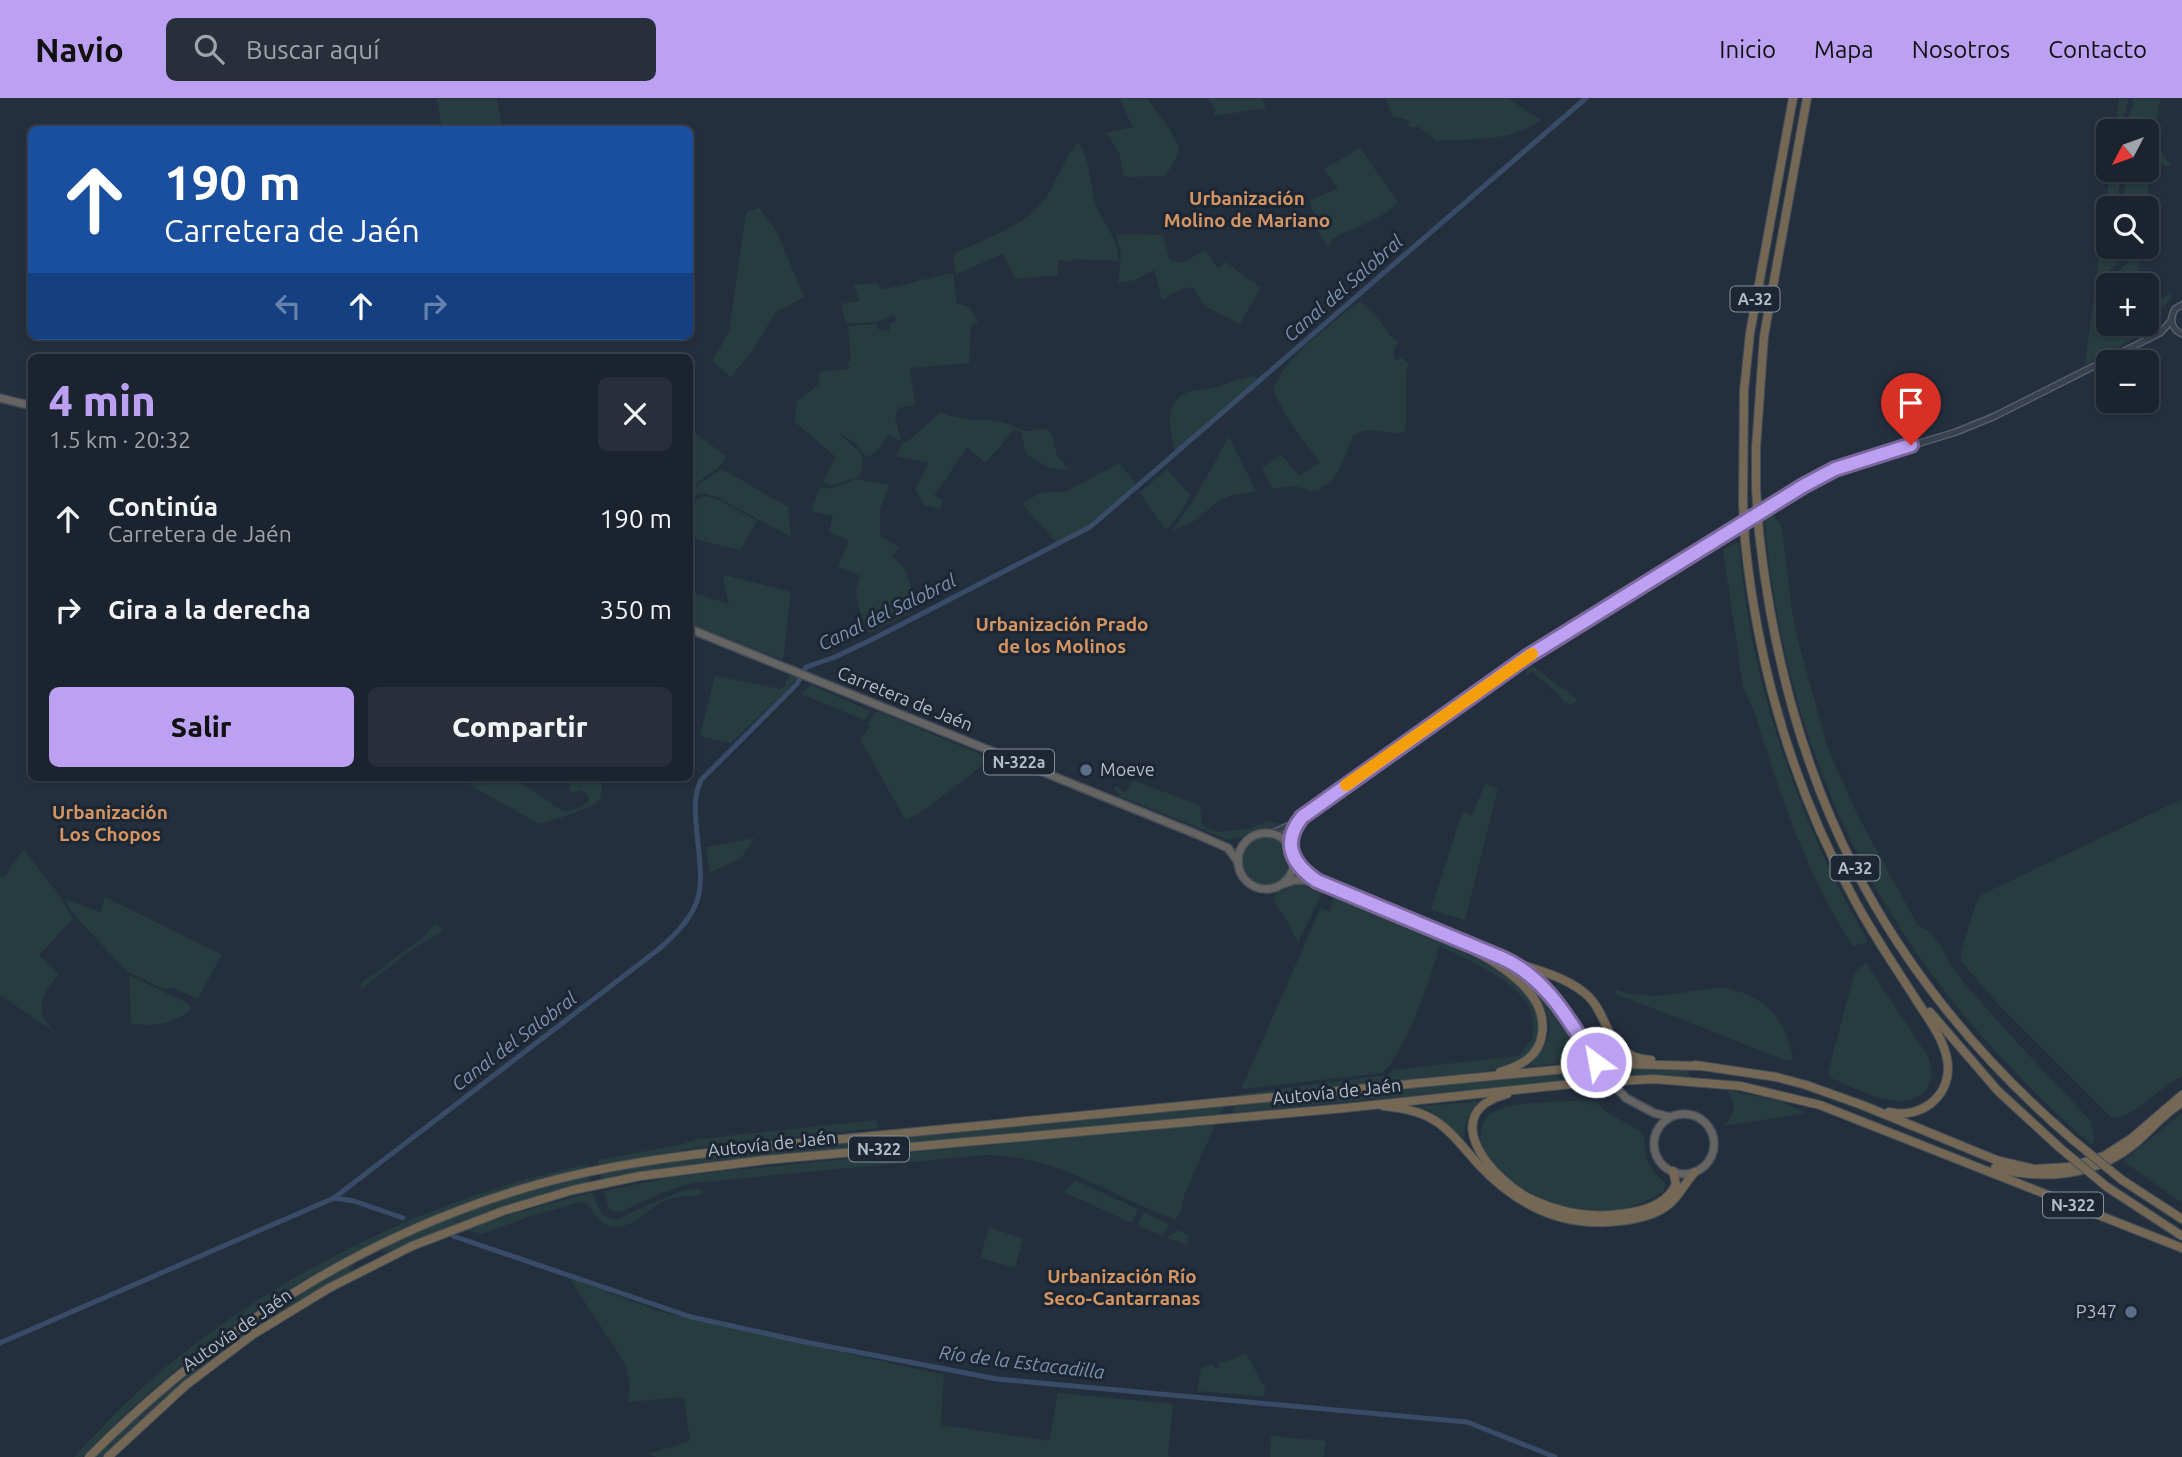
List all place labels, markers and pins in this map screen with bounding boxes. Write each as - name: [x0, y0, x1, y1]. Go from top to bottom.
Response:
- pin: [1881, 373, 1941, 445]
- place label: Moeve: [1100, 759, 1155, 779]
- marker: Moeve: [1078, 762, 1094, 778]
- place label: P347: [2076, 1301, 2117, 1321]
- marker: P347: [2123, 1304, 2139, 1320]

